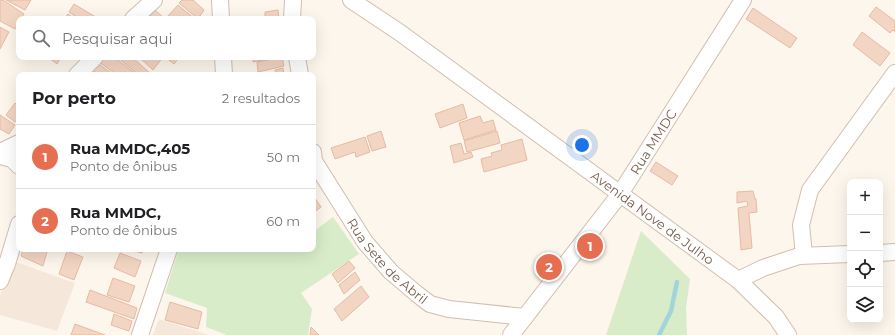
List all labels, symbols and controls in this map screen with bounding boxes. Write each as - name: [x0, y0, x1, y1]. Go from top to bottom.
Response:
- search box: [16, 16, 316, 60]
- icon: search: [30, 27, 52, 49]
- text: Pesquisar aqui: [62, 29, 173, 48]
- text: Por perto: [32, 88, 116, 108]
- text: 2 resultados: [222, 90, 300, 106]
- street label: Rua MMDC: [627, 106, 680, 177]
- your location: [572, 135, 592, 155]
- text: Rua MMDC,405: [70, 139, 190, 158]
- text: 1: [42, 149, 48, 165]
- text: 50 m: [267, 149, 300, 165]
- text: Ponto de ônibus: [70, 158, 177, 174]
- street label: Avenida Nove de Julho: [588, 167, 717, 268]
- map controls: [847, 179, 883, 323]
- button: +: [847, 179, 883, 215]
- text: Rua MMDC,: [70, 203, 161, 222]
- text: 2: [41, 213, 49, 229]
- text: 60 m: [266, 213, 300, 229]
- street label: Rua Sete de Abril: [344, 215, 431, 307]
- button: −: [847, 215, 883, 251]
- text: Ponto de ônibus: [70, 222, 177, 238]
- pin: 1: [577, 231, 603, 261]
- button: locate: [847, 251, 883, 287]
- pin: 2: [536, 252, 562, 282]
- button: layers: [847, 287, 883, 323]

